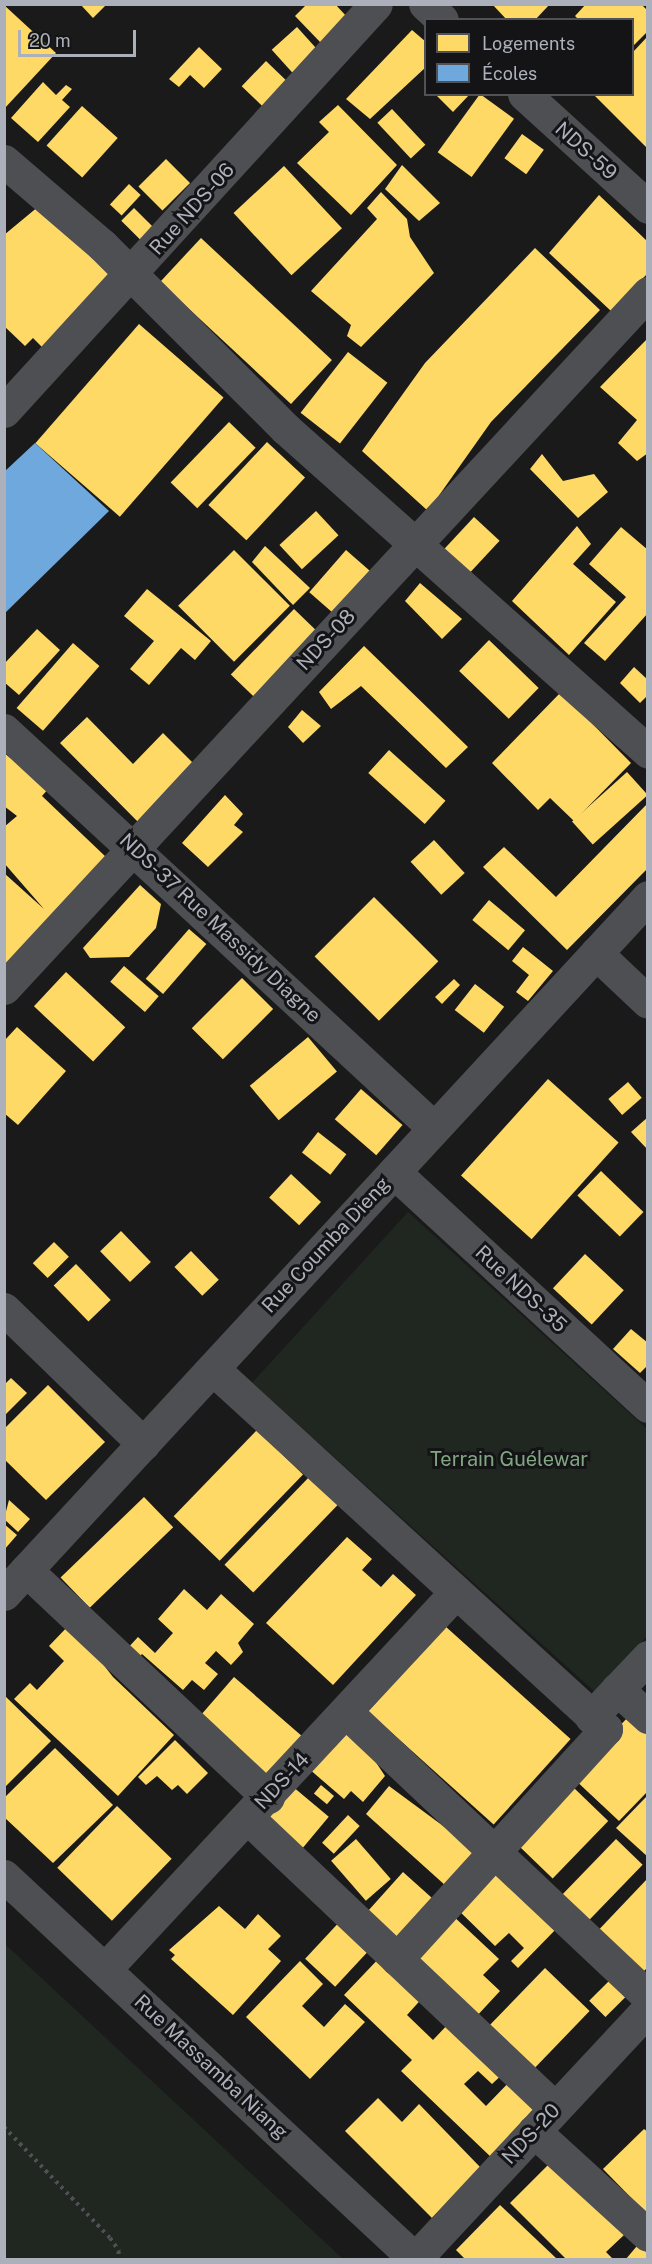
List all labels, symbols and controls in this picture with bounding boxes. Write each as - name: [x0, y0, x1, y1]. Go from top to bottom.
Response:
- scale bar: [21, 18, 140, 56]
- legend: [424, 18, 634, 96]
- text: 20 m: [29, 30, 71, 51]
- text: Logements: [482, 33, 575, 54]
- text: Écoles: [482, 63, 537, 84]
- street label: NDS-59: [550, 117, 622, 185]
- street label: Rue NDS-06: [144, 158, 240, 260]
- street label: NDS-08: [292, 604, 360, 676]
- street label: NDS-37 Rue Massidy Diagne: [114, 828, 326, 1028]
- street label: Rue Coumba Dieng: [257, 1172, 395, 1318]
- street label: Rue NDS-35: [470, 1241, 572, 1337]
- park label: Terrain Guélewar: [430, 1447, 588, 1471]
- street label: NDS-14: [250, 1748, 314, 1814]
- street label: Rue Massamba Niang: [129, 1990, 293, 2144]
- street label: NDS-20: [497, 2099, 565, 2169]

